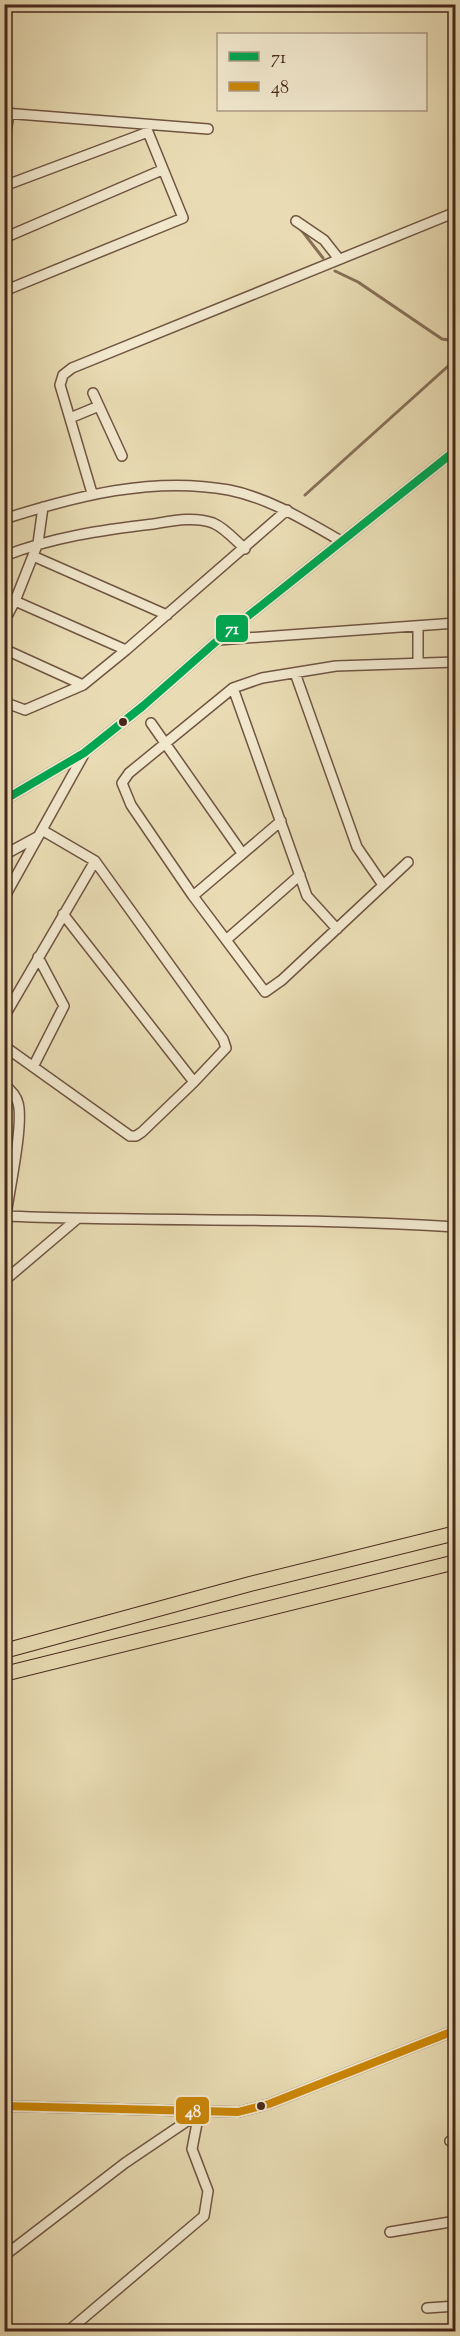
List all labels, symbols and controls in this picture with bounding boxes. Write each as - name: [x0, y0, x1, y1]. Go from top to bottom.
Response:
- legend: [217, 33, 427, 111]
- text: 71: [271, 46, 286, 72]
- text: 48: [271, 76, 289, 102]
- line badge: 71: [215, 614, 249, 643]
- text: 71: [225, 619, 239, 642]
- unlabelled marker: [117, 716, 129, 728]
- line badge: 48: [175, 2096, 210, 2125]
- unlabelled marker: [255, 2100, 267, 2112]
- text: 48: [184, 2102, 201, 2125]

